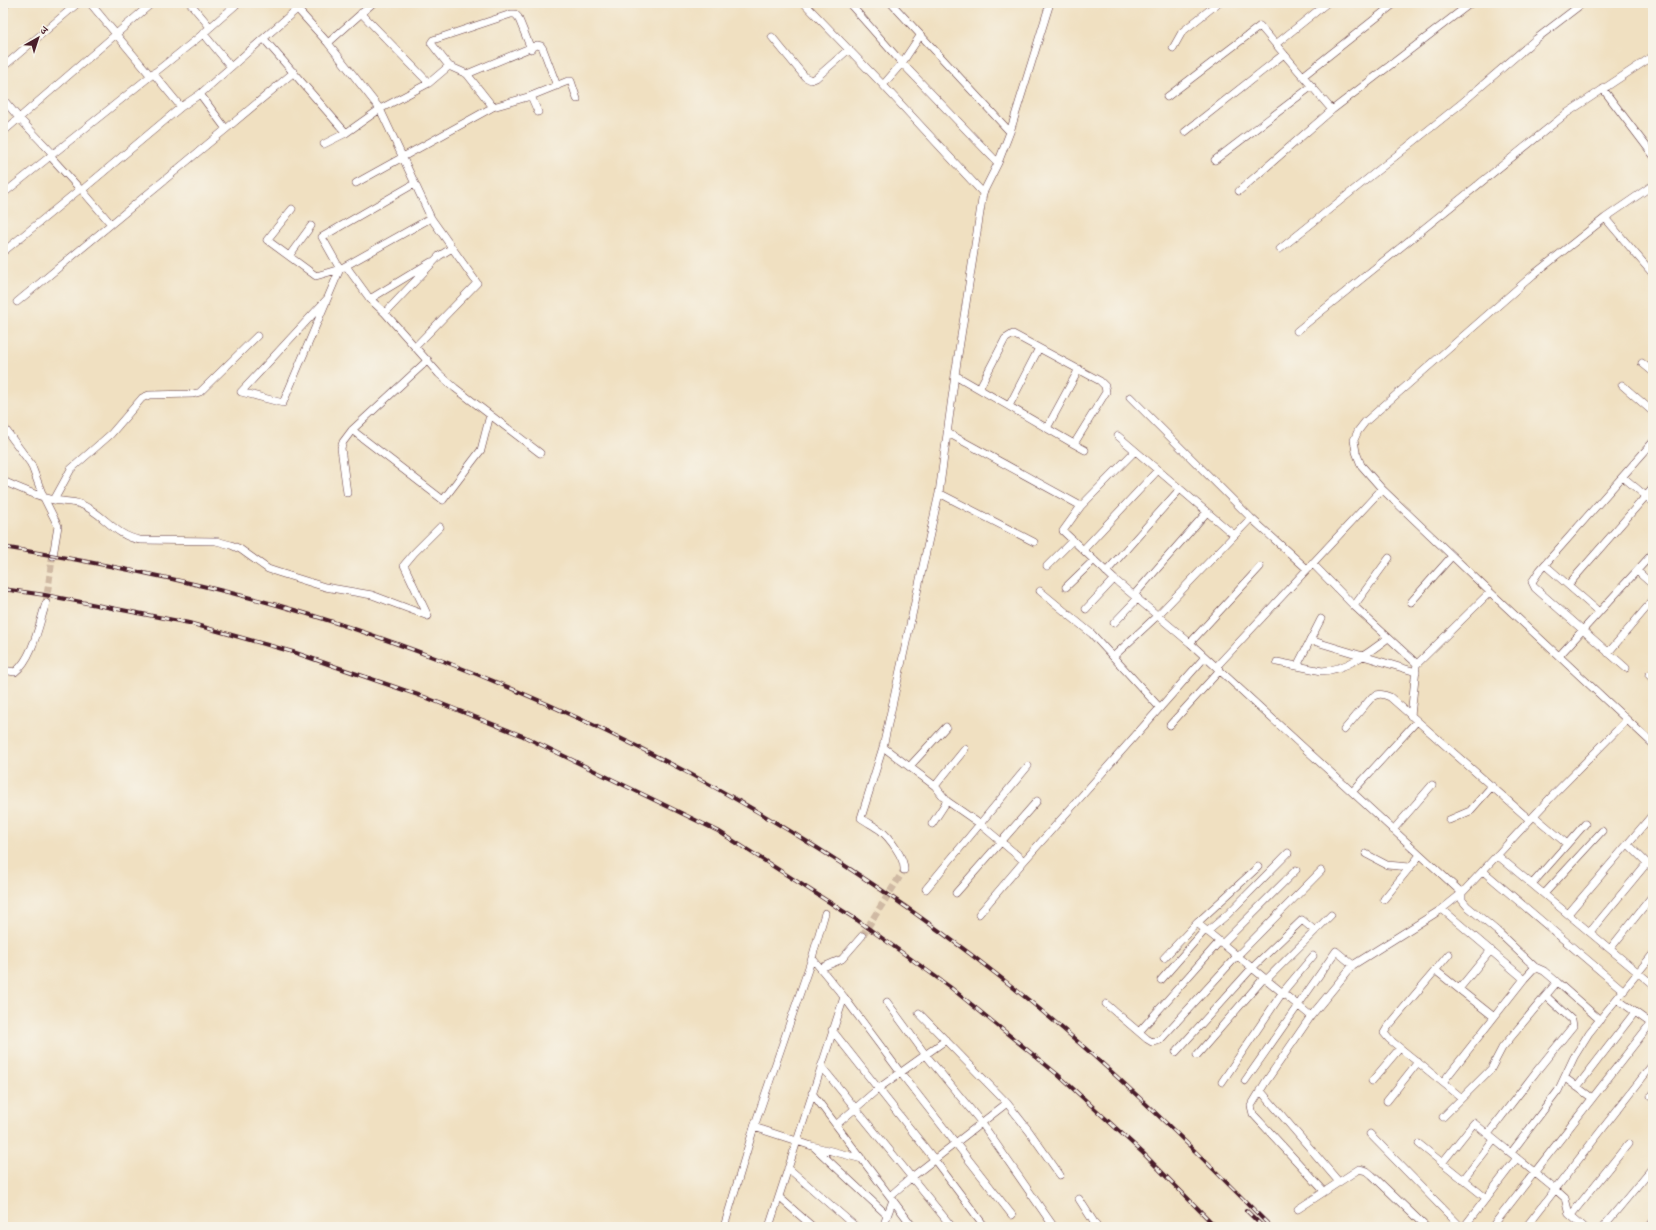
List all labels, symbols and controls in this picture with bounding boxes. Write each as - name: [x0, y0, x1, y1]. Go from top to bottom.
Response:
- north arrow: [18, 18, 58, 58]
- text: उ: [36, 23, 51, 39]

